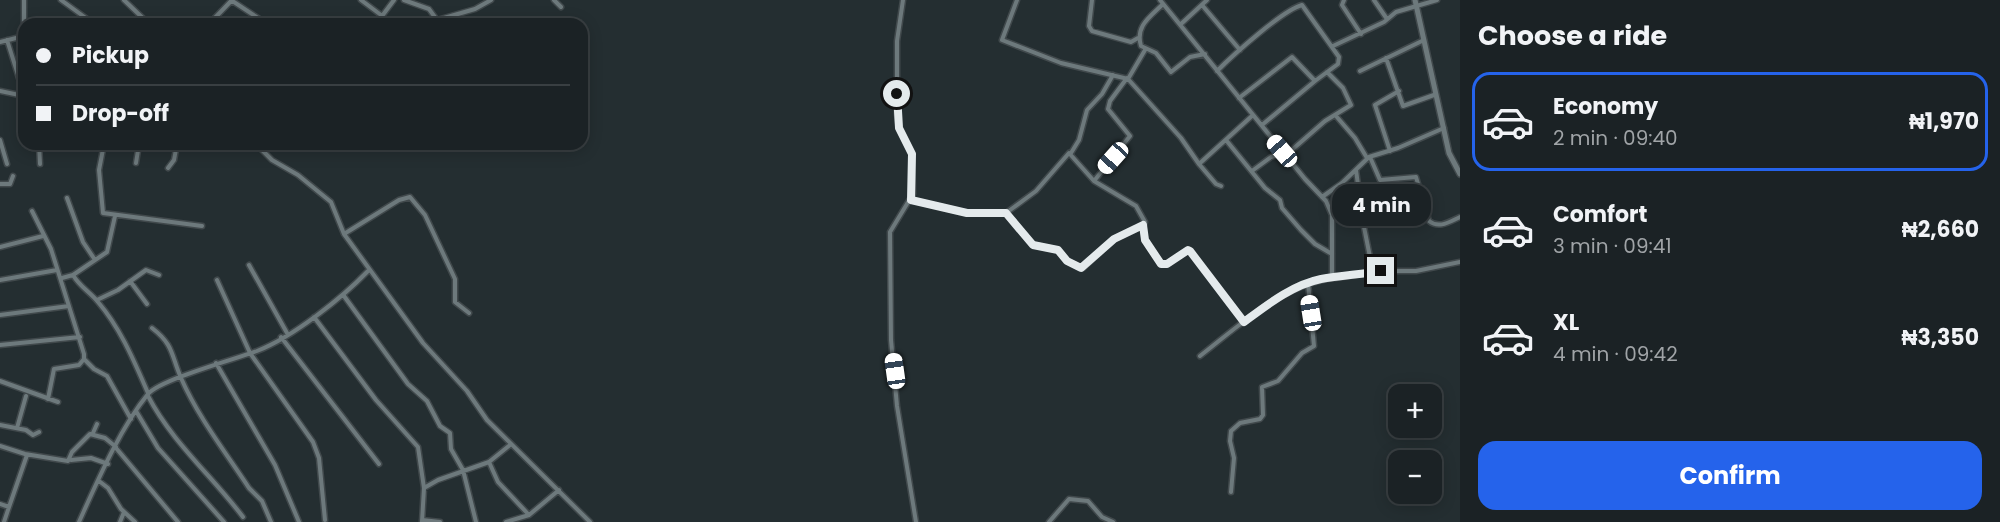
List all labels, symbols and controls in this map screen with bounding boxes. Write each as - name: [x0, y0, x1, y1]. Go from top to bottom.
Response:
- text: Choose a ride: [1478, 17, 1667, 54]
- text: Pickup: [72, 40, 149, 71]
- route start: [883, 80, 910, 107]
- text: Economy: [1553, 91, 1658, 122]
- icon: car: [1481, 95, 1535, 149]
- text: Drop-off: [72, 98, 169, 129]
- text: ₦1,970: [1909, 106, 1979, 137]
- text: 2 min · 09:40: [1553, 124, 1678, 152]
- car: [1263, 132, 1301, 170]
- car: [1094, 139, 1132, 177]
- callout: 4 min: [1332, 184, 1430, 226]
- text: 4 min: [1352, 191, 1411, 219]
- text: Comfort: [1553, 199, 1647, 230]
- icon: car: [1481, 203, 1535, 257]
- text: ₦2,660: [1902, 214, 1979, 245]
- text: 3 min · 09:41: [1553, 232, 1672, 260]
- route end: [1367, 257, 1394, 284]
- car: [1299, 294, 1323, 332]
- text: XL: [1553, 307, 1579, 338]
- icon: car: [1481, 311, 1535, 365]
- text: ₦3,350: [1902, 322, 1979, 353]
- text: 4 min · 09:42: [1553, 340, 1678, 368]
- car: [884, 352, 906, 390]
- map controls: [1388, 384, 1442, 504]
- button: +: [1388, 384, 1442, 438]
- button: Confirm: [1478, 441, 1982, 510]
- button: −: [1388, 450, 1442, 504]

